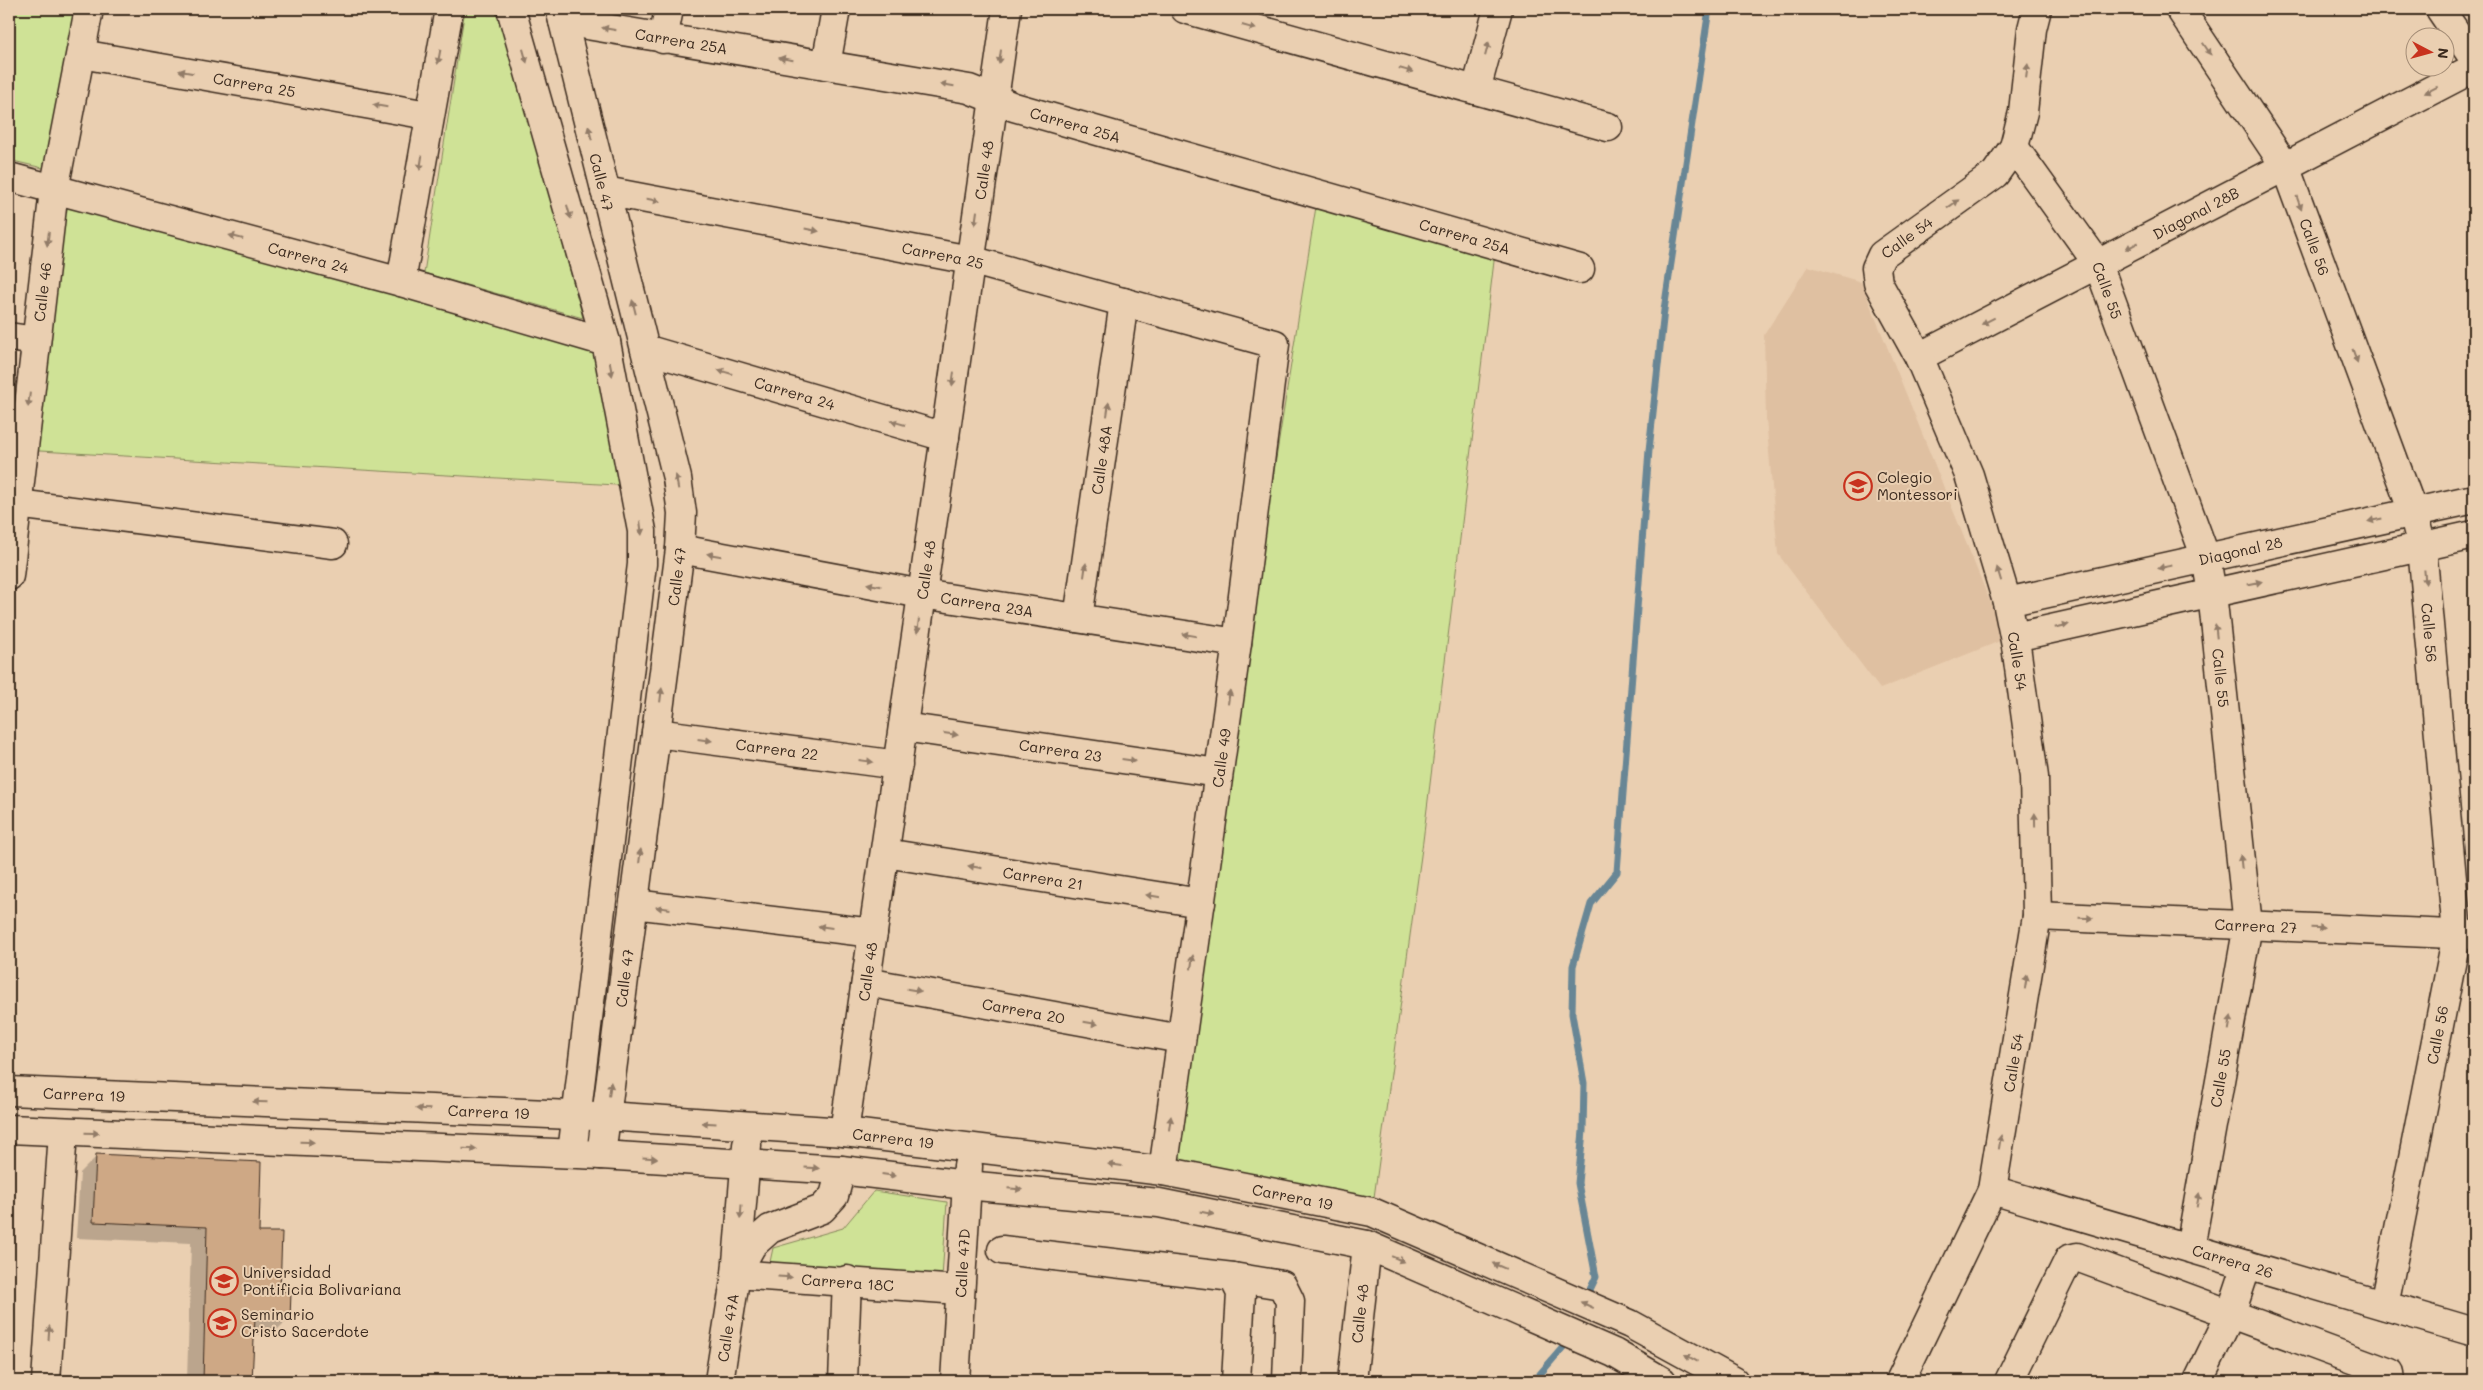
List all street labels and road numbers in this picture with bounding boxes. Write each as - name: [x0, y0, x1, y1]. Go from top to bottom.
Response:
- street label: Carrera 25A: [634, 23, 729, 58]
- street label: Carrera 25: [212, 67, 297, 102]
- street label: Carrera 25A: [1028, 102, 1123, 147]
- street label: Calle 48: [969, 139, 998, 201]
- street label: Calle 47: [585, 151, 619, 213]
- street label: Diagonal 28B: [2149, 182, 2242, 244]
- street label: Calle 54: [1877, 212, 1937, 263]
- street label: Carrera 25A: [1417, 214, 1513, 259]
- street label: Calle 56: [2295, 215, 2335, 278]
- street label: Carrera 24: [266, 237, 351, 278]
- street label: Carrera 25: [900, 237, 986, 273]
- street label: Calle 55: [2088, 259, 2127, 321]
- street label: Calle 46: [29, 261, 56, 323]
- street label: Carrera 24: [752, 372, 838, 414]
- street label: Calle 48A: [1086, 424, 1116, 496]
- street label: Diagonal 28: [2196, 532, 2284, 570]
- street label: Calle 48: [911, 539, 940, 601]
- street label: Calle 47: [663, 546, 690, 607]
- street label: Carrera 23A: [939, 587, 1035, 621]
- street label: Calle 56: [2417, 602, 2442, 663]
- street label: Calle 54: [2003, 630, 2033, 692]
- street label: Calle 55: [2208, 647, 2234, 708]
- street label: Calle 49: [1207, 727, 1235, 789]
- street label: Carrera 22: [735, 734, 819, 764]
- street label: Carrera 23: [1018, 734, 1103, 766]
- street label: Carrera 21: [1001, 862, 1085, 894]
- street label: Carrera 27: [2214, 914, 2298, 937]
- street label: Calle 48: [853, 941, 881, 1003]
- street label: Calle 47: [610, 948, 638, 1009]
- street label: Carrera 20: [980, 993, 1066, 1028]
- street label: Calle 56: [2422, 1004, 2452, 1066]
- street label: Calle 54: [1998, 1032, 2028, 1094]
- street label: Calle 55: [2205, 1047, 2235, 1109]
- street label: Carrera 19: [43, 1082, 125, 1106]
- street label: Carrera 19: [447, 1100, 530, 1123]
- street label: Carrera 19: [851, 1123, 935, 1153]
- street label: Carrera 19: [1251, 1179, 1335, 1214]
- street label: Calle 47D: [950, 1228, 974, 1298]
- street label: Carrera 26: [2190, 1240, 2276, 1282]
- street label: Carrera 18C: [801, 1269, 895, 1295]
- street label: Calle 48: [1346, 1283, 1373, 1344]
- street label: Calle 47A: [712, 1292, 743, 1363]

